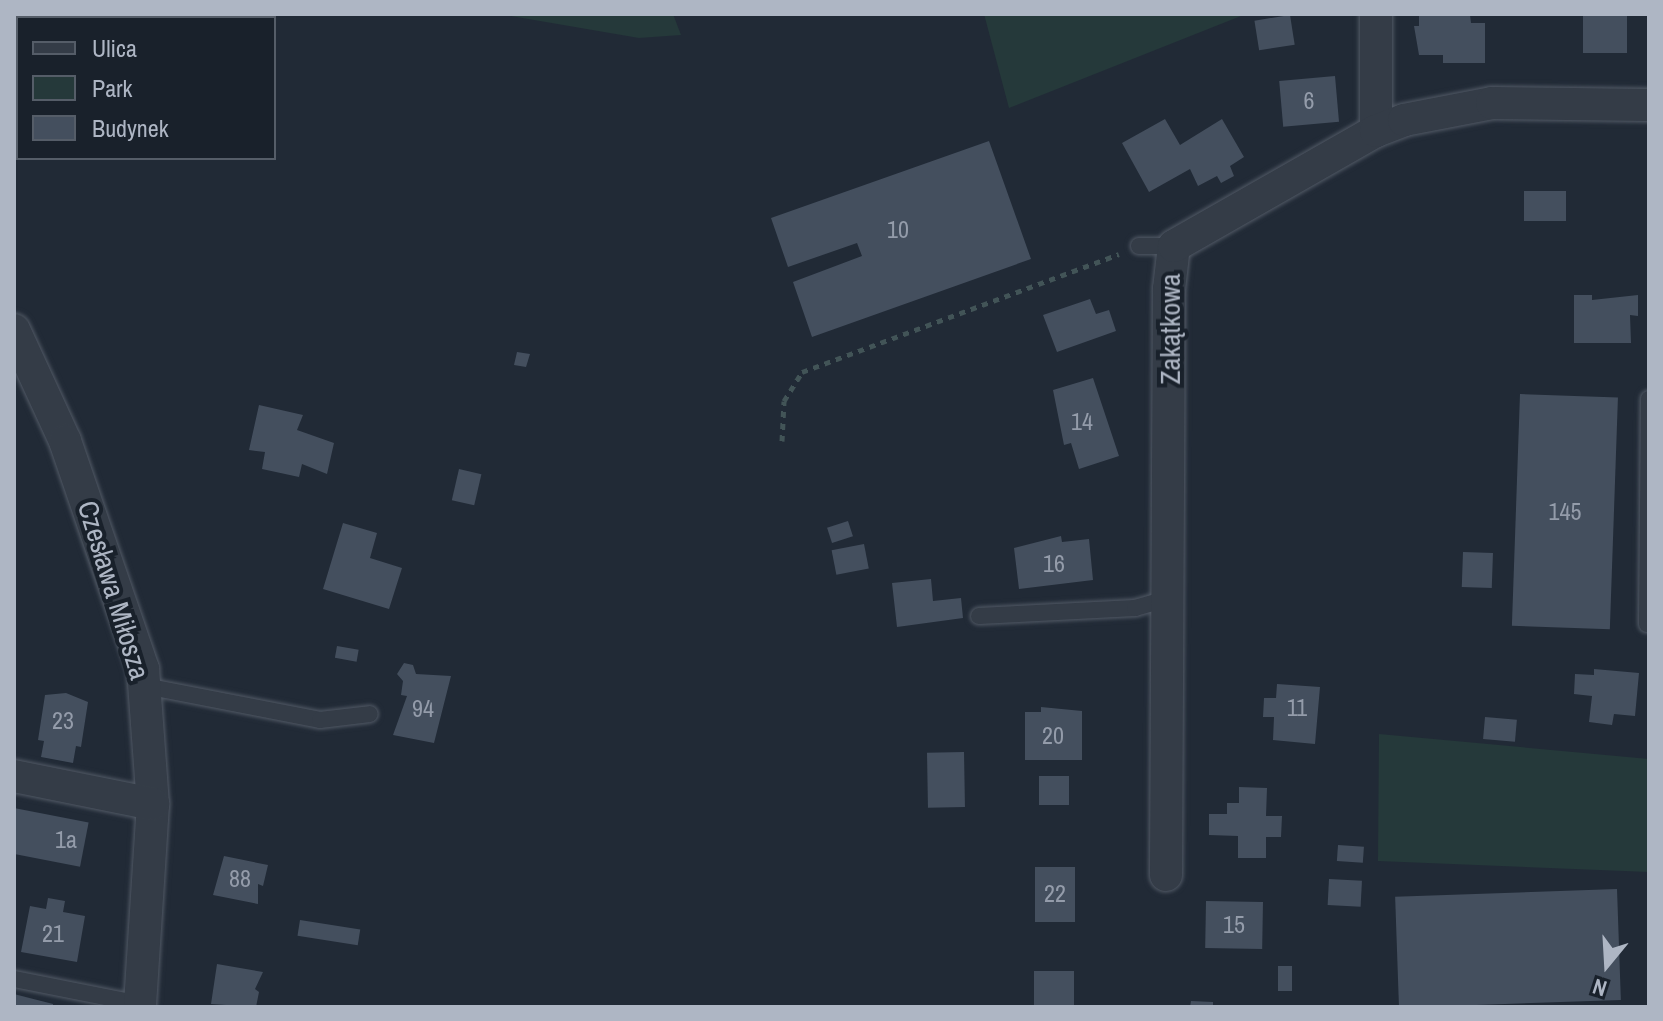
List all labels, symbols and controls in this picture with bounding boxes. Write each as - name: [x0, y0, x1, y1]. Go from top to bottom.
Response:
- legend: [16, 16, 276, 160]
- text: Ulica: [92, 32, 137, 64]
- text: Park: [92, 72, 132, 104]
- house number: 6: [1304, 87, 1314, 115]
- text: Budynek: [92, 112, 169, 144]
- house number: 10: [887, 216, 909, 244]
- street label: Zakątkowa: [1153, 273, 1187, 385]
- house number: 14: [1071, 408, 1093, 436]
- street label: Czesława Miłosza: [71, 497, 157, 683]
- house number: 145: [1549, 498, 1581, 526]
- house number: 16: [1043, 550, 1065, 578]
- house number: 11: [1287, 694, 1307, 722]
- house number: 94: [412, 695, 434, 723]
- house number: 23: [52, 707, 74, 735]
- house number: 20: [1042, 722, 1064, 750]
- house number: 1a: [55, 826, 77, 854]
- house number: 88: [229, 865, 251, 893]
- house number: 22: [1044, 880, 1066, 908]
- house number: 15: [1223, 911, 1245, 939]
- house number: 21: [42, 920, 64, 948]
- north arrow: [1567, 925, 1647, 1005]
- text: N: [1589, 972, 1610, 1004]

